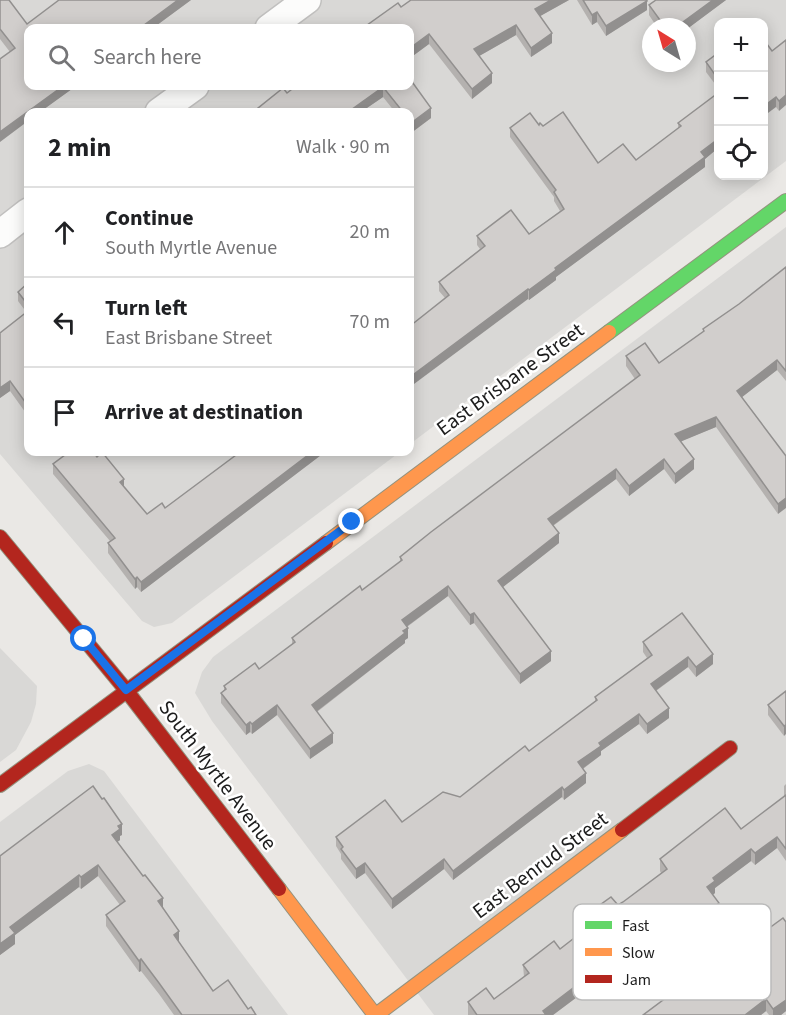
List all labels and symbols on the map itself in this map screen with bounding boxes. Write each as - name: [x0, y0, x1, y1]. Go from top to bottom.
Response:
- north arrow: [642, 18, 696, 72]
- street label: East Brisbane Street: [430, 315, 590, 443]
- route end: [338, 508, 364, 534]
- route start: [70, 625, 96, 651]
- street label: South Myrtle Avenue: [152, 694, 284, 856]
- street label: East Benrud Street: [466, 804, 614, 926]
- legend: [573, 904, 771, 1000]
- text: Fast: [622, 915, 650, 937]
- text: Slow: [622, 942, 655, 964]
- text: Jam: [622, 969, 651, 991]

